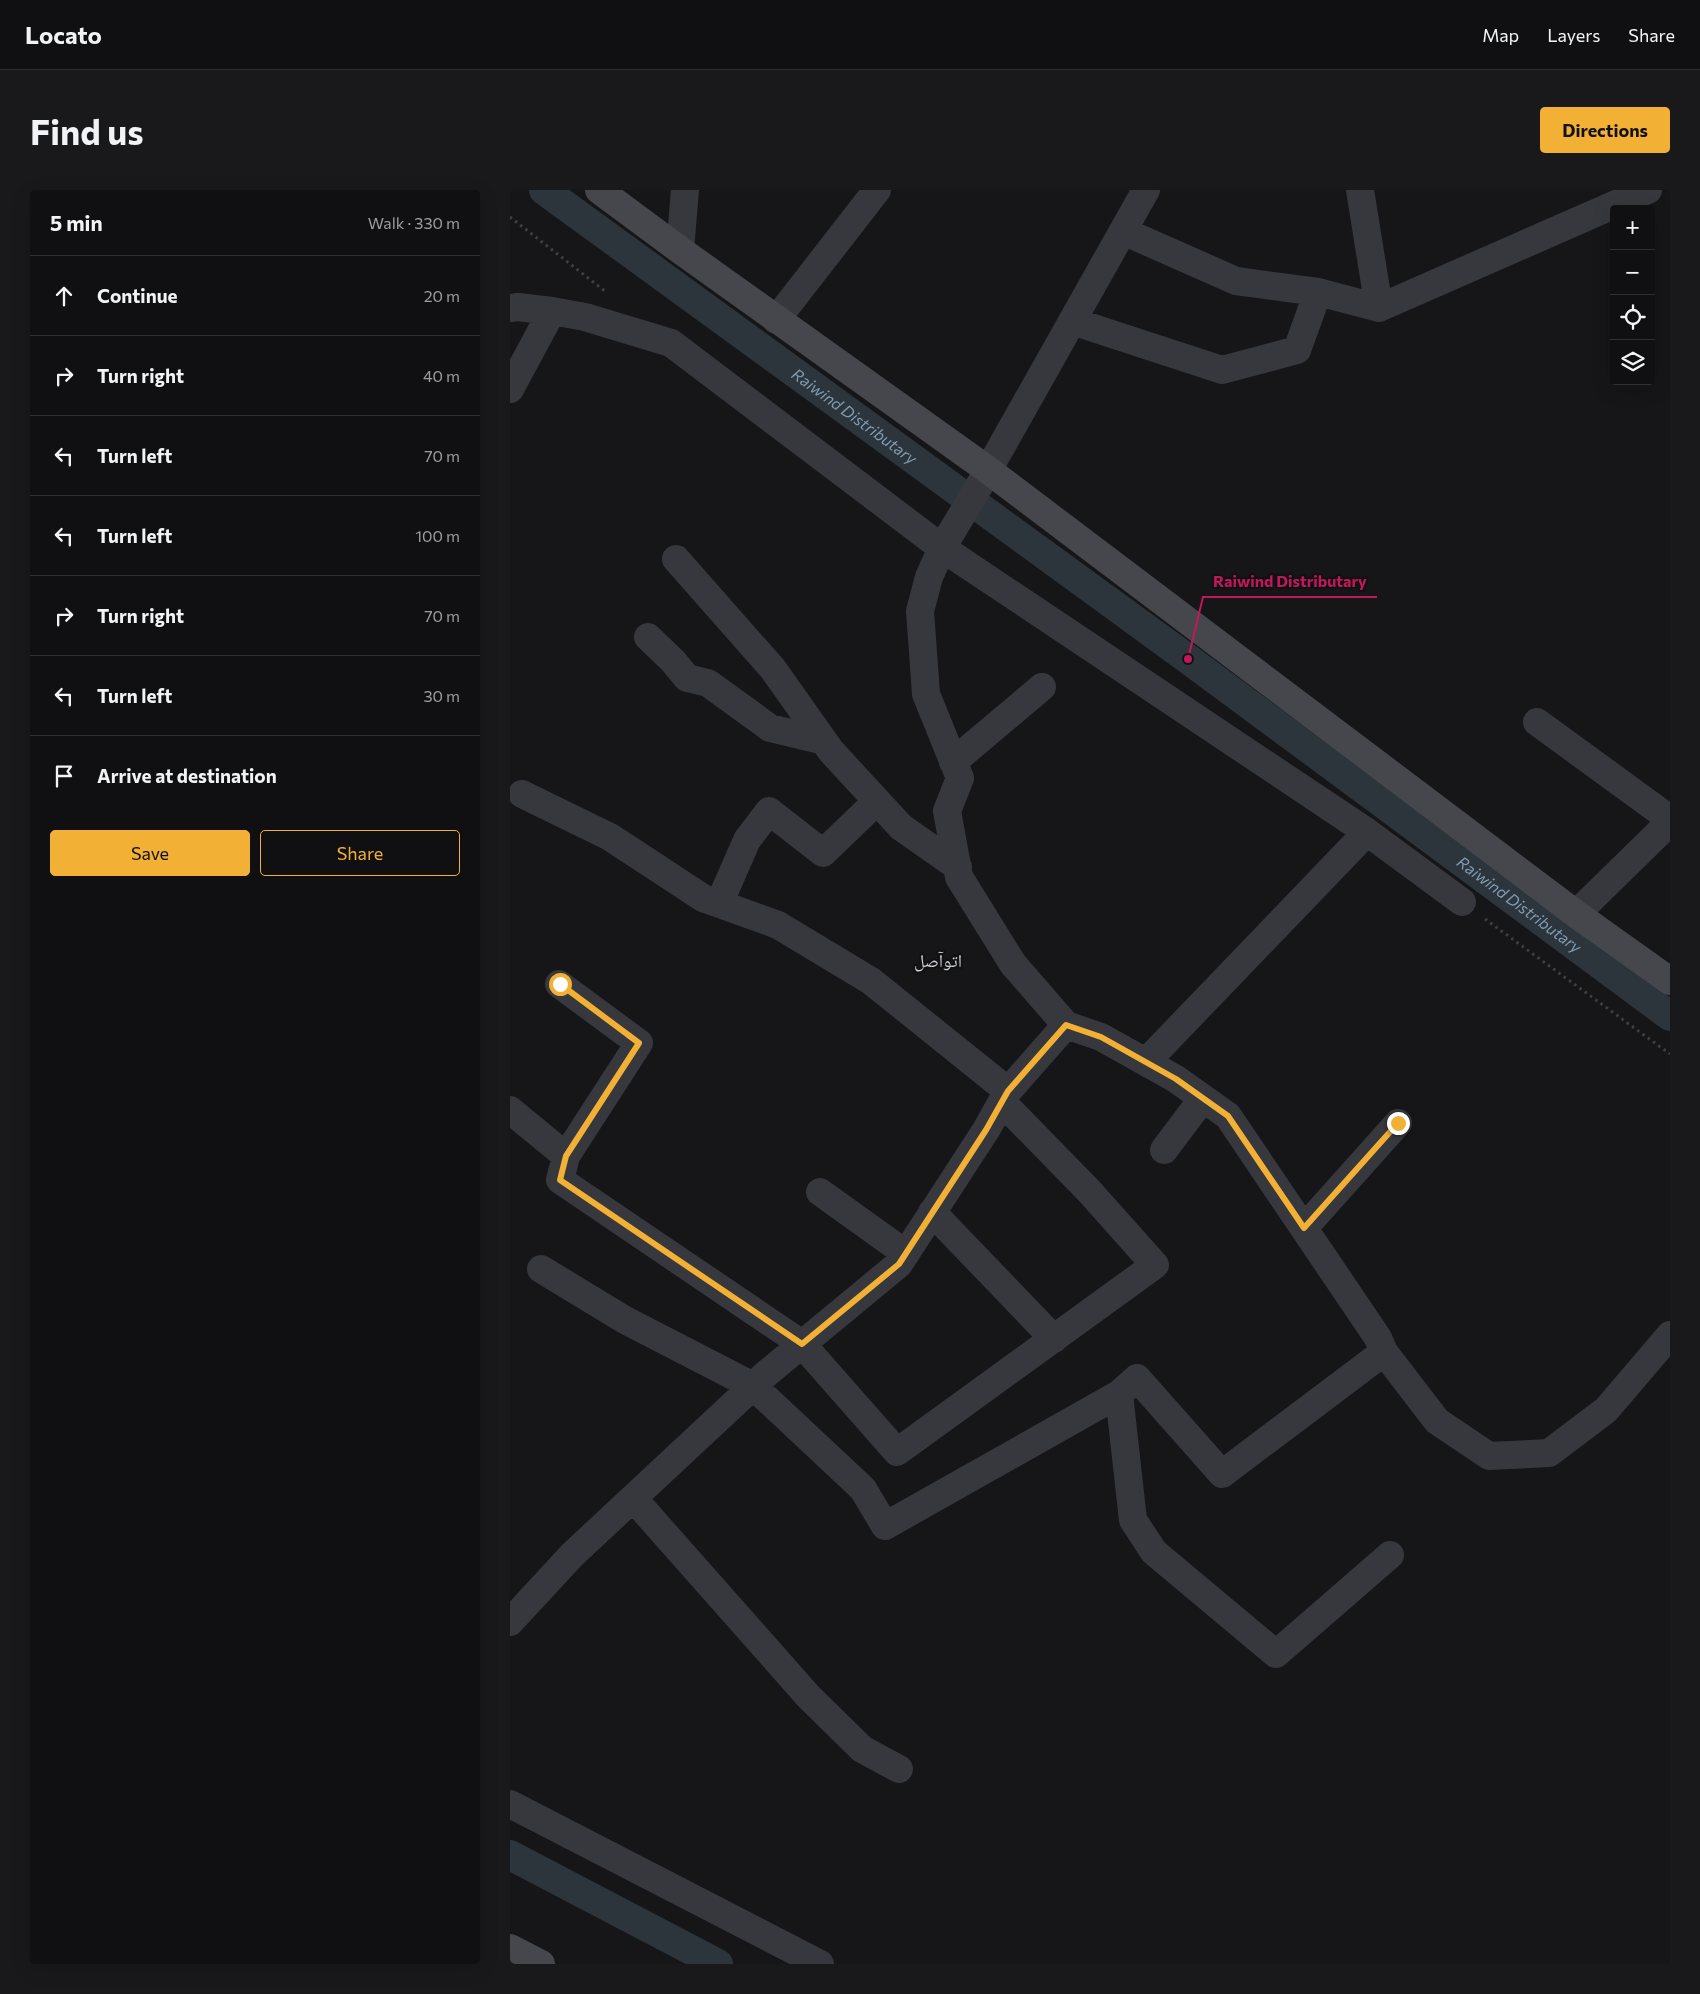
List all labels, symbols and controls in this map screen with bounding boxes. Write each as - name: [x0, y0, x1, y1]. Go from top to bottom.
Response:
- text: Locato: [25, 20, 102, 49]
- text: Map: [1482, 24, 1519, 46]
- text: Layers: [1547, 24, 1600, 46]
- text: Share: [1628, 24, 1675, 46]
- button: Directions: [1540, 107, 1670, 153]
- text: Find us: [30, 109, 144, 152]
- map controls: [1610, 205, 1655, 385]
- button: +: [1610, 205, 1655, 250]
- text: 5 min: [50, 210, 103, 235]
- text: Walk · 330 m: [368, 213, 460, 232]
- button: −: [1610, 250, 1655, 295]
- icon: ahead: [50, 282, 78, 310]
- text: Continue: [97, 284, 177, 307]
- text: 20 m: [424, 286, 460, 305]
- button: locate: [1610, 295, 1655, 340]
- button: layers: [1610, 340, 1655, 385]
- icon: right: [50, 362, 78, 390]
- text: Turn right: [97, 364, 184, 387]
- water label: Raiwind Distributary: [789, 364, 921, 468]
- text: 40 m: [423, 366, 460, 385]
- icon: left: [50, 442, 78, 470]
- text: Turn left: [97, 444, 172, 467]
- text: 70 m: [424, 446, 460, 465]
- icon: left: [50, 522, 78, 550]
- text: Turn left: [97, 524, 172, 547]
- text: 100 m: [415, 526, 460, 545]
- callout: Raiwind Distributary: [1203, 566, 1377, 597]
- text: Raiwind Distributary: [1213, 571, 1367, 590]
- icon: right: [50, 602, 78, 630]
- text: Turn right: [97, 604, 184, 627]
- text: 70 m: [424, 606, 460, 625]
- icon: left: [50, 682, 78, 710]
- text: Turn left: [97, 684, 172, 707]
- text: 30 m: [423, 686, 460, 705]
- icon: arrive: [50, 762, 78, 790]
- text: Arrive at destination: [97, 764, 277, 787]
- button: Save: [50, 830, 250, 876]
- button: Share: [260, 830, 460, 876]
- water label: Raiwind Distributary: [1454, 852, 1586, 957]
- district label: اتوآصل: [914, 949, 962, 972]
- route start: [549, 973, 572, 996]
- route end: [1387, 1112, 1410, 1135]

